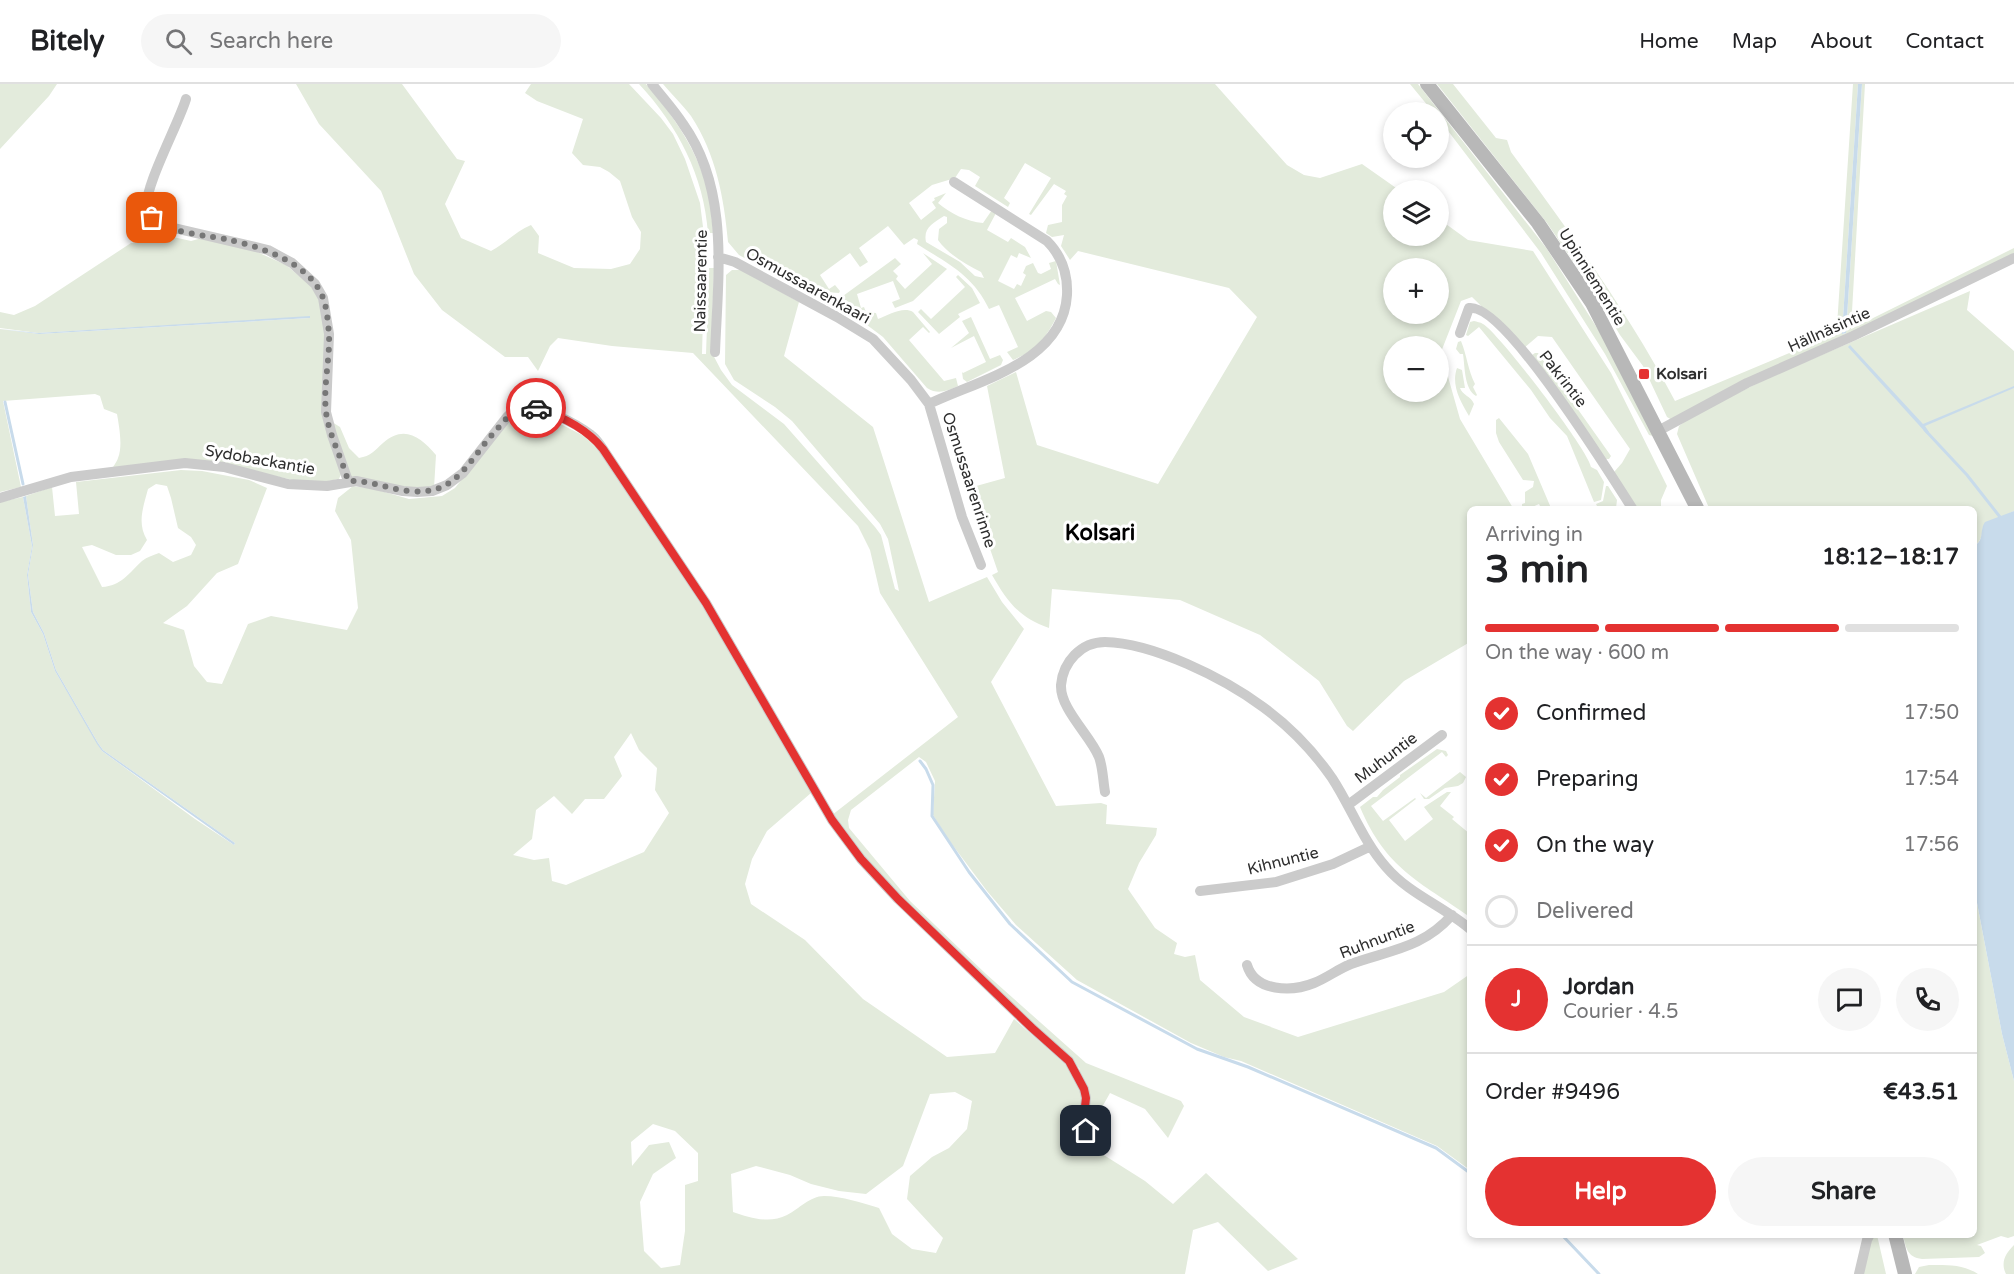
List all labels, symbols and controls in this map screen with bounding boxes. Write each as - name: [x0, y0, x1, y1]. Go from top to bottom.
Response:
- search box: [141, 14, 561, 68]
- text: Bitely: [30, 24, 105, 58]
- icon: search: [162, 25, 195, 58]
- text: Search here: [210, 28, 333, 54]
- text: Home: [1639, 29, 1699, 54]
- text: Map: [1732, 29, 1777, 54]
- text: About: [1810, 29, 1872, 54]
- text: Contact: [1905, 29, 1984, 54]
- map controls: [1383, 102, 1449, 402]
- button: locate: [1383, 102, 1449, 168]
- button: layers: [1383, 180, 1449, 246]
- pin: [126, 192, 177, 243]
- icon: bag: [135, 201, 168, 234]
- street label: Upinniementie: [1554, 225, 1630, 329]
- street label: Naissaarentie: [690, 229, 712, 333]
- street label: Osmussaarenkaari: [742, 243, 874, 329]
- button: +: [1383, 258, 1449, 324]
- street label: Hällnäsintie: [1785, 303, 1873, 357]
- button: −: [1383, 336, 1449, 402]
- street label: Pakrintie: [1535, 346, 1591, 412]
- place label: Kolsari: [1656, 364, 1707, 384]
- marker: Kolsari: [1637, 367, 1651, 381]
- courier: [506, 378, 566, 438]
- icon: car: [520, 392, 553, 425]
- street label: Osmussaarenrinne: [938, 410, 1000, 550]
- street label: Sydobackantie: [203, 440, 317, 480]
- district label: Kolsari: [1065, 520, 1135, 546]
- text: Arriving in: [1485, 523, 1583, 547]
- text: 18:12–18:17: [1822, 544, 1959, 570]
- text: 3 min: [1485, 546, 1589, 593]
- text: On the way · 600 m: [1485, 641, 1669, 665]
- icon: check: [1485, 697, 1518, 730]
- text: Confirmed: [1536, 700, 1646, 726]
- text: 17:50: [1904, 701, 1959, 725]
- street label: Muhuntie: [1351, 728, 1421, 788]
- icon: check: [1485, 763, 1518, 796]
- text: Preparing: [1536, 766, 1639, 792]
- text: 17:54: [1904, 767, 1959, 791]
- icon: check: [1485, 829, 1518, 862]
- text: On the way: [1536, 832, 1654, 858]
- text: 17:56: [1904, 833, 1959, 857]
- street label: Kihnuntie: [1245, 843, 1321, 879]
- text: Delivered: [1536, 898, 1634, 924]
- street label: Ruhnuntie: [1337, 917, 1417, 963]
- button: chat: [1818, 968, 1881, 1031]
- button: phone: [1896, 968, 1959, 1031]
- text: Jordan: [1563, 974, 1634, 1000]
- text: J: [1511, 986, 1522, 1012]
- text: Courier · 4.5: [1563, 1000, 1678, 1024]
- text: Order #9496: [1485, 1079, 1620, 1105]
- text: €43.51: [1883, 1079, 1959, 1105]
- pin: [1060, 1105, 1111, 1156]
- icon: home: [1069, 1114, 1102, 1147]
- button: Help: [1485, 1157, 1716, 1226]
- button: Share: [1728, 1157, 1959, 1226]

